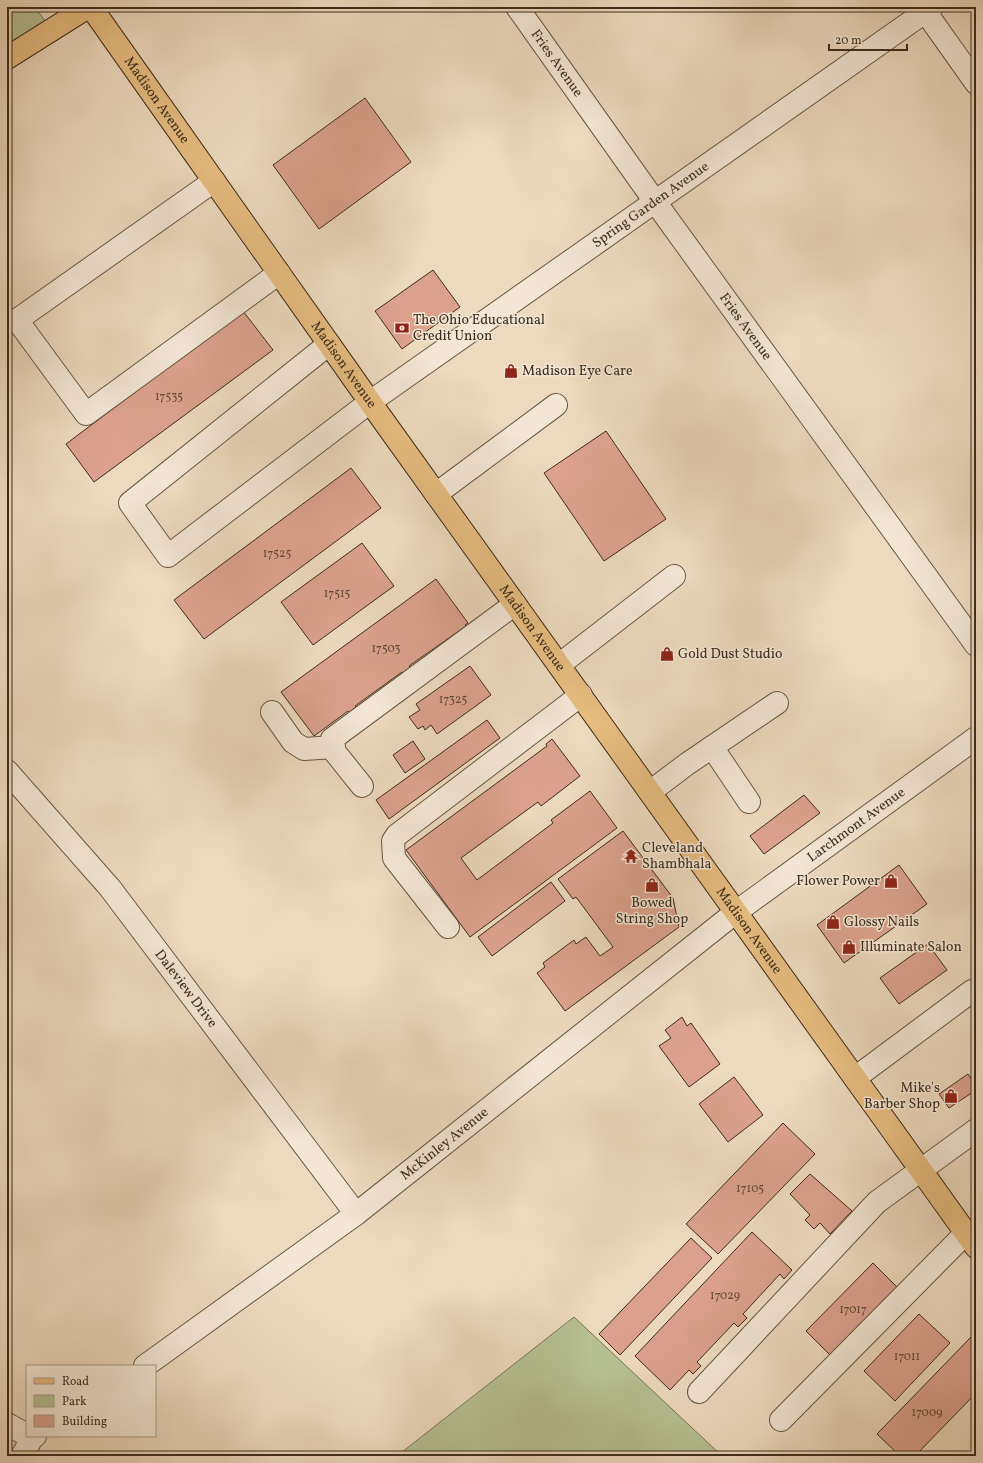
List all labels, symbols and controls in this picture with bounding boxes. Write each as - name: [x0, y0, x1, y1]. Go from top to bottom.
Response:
- street label: Fries Avenue: [526, 26, 588, 101]
- scale bar: [829, 26, 907, 52]
- text: 20 m: [835, 33, 862, 49]
- street label: Madison Avenue: [119, 53, 194, 148]
- street label: Spring Garden Avenue: [588, 157, 713, 252]
- street label: Fries Avenue: [715, 289, 777, 364]
- place label: The Ohio Educational Credit Union: [413, 311, 545, 346]
- street label: Madison Avenue: [306, 317, 381, 412]
- bank icon: The Ohio Educational Credit Union: [394, 320, 410, 336]
- place label: Madison Eye Care: [522, 362, 633, 381]
- shop icon: Madison Eye Care: [503, 363, 519, 379]
- house number: 17535: [155, 389, 183, 405]
- house number: 17525: [263, 546, 291, 562]
- street label: Madison Avenue: [495, 581, 570, 676]
- house number: 17515: [324, 586, 351, 602]
- house number: 17503: [371, 641, 401, 657]
- place label: Gold Dust Studio: [678, 645, 782, 664]
- shop icon: Gold Dust Studio: [659, 646, 675, 662]
- house number: 17325: [439, 692, 467, 708]
- street label: Larchmont Avenue: [803, 783, 909, 867]
- place label: Cleveland Shambhala: [642, 839, 711, 874]
- temple icon: Cleveland Shambhala: [623, 848, 639, 864]
- place label: Flower Power: [796, 872, 880, 891]
- shop icon: Flower Power: [883, 873, 899, 889]
- shop icon: Bowed String Shop: [644, 877, 660, 893]
- street label: Madison Avenue: [711, 883, 787, 978]
- place label: Bowed String Shop: [616, 894, 688, 929]
- place label: Glossy Nails: [844, 913, 919, 932]
- shop icon: Glossy Nails: [825, 914, 841, 930]
- place label: Illuminate Salon: [860, 938, 962, 957]
- shop icon: Illuminate Salon: [841, 939, 857, 955]
- street label: Daleview Drive: [150, 946, 222, 1032]
- place label: Mike's Barber Shop: [864, 1079, 940, 1114]
- shop icon: Mike's Barber Shop: [943, 1088, 959, 1104]
- street label: McKinley Avenue: [396, 1103, 493, 1185]
- house number: 17105: [736, 1181, 764, 1197]
- house number: 17029: [710, 1288, 740, 1304]
- house number: 17017: [839, 1302, 867, 1318]
- house number: 17011: [894, 1349, 920, 1365]
- legend: [26, 1365, 156, 1437]
- text: Road: [62, 1374, 89, 1390]
- text: Park: [62, 1394, 87, 1410]
- house number: 17009: [911, 1405, 943, 1421]
- text: Building: [62, 1414, 107, 1430]

